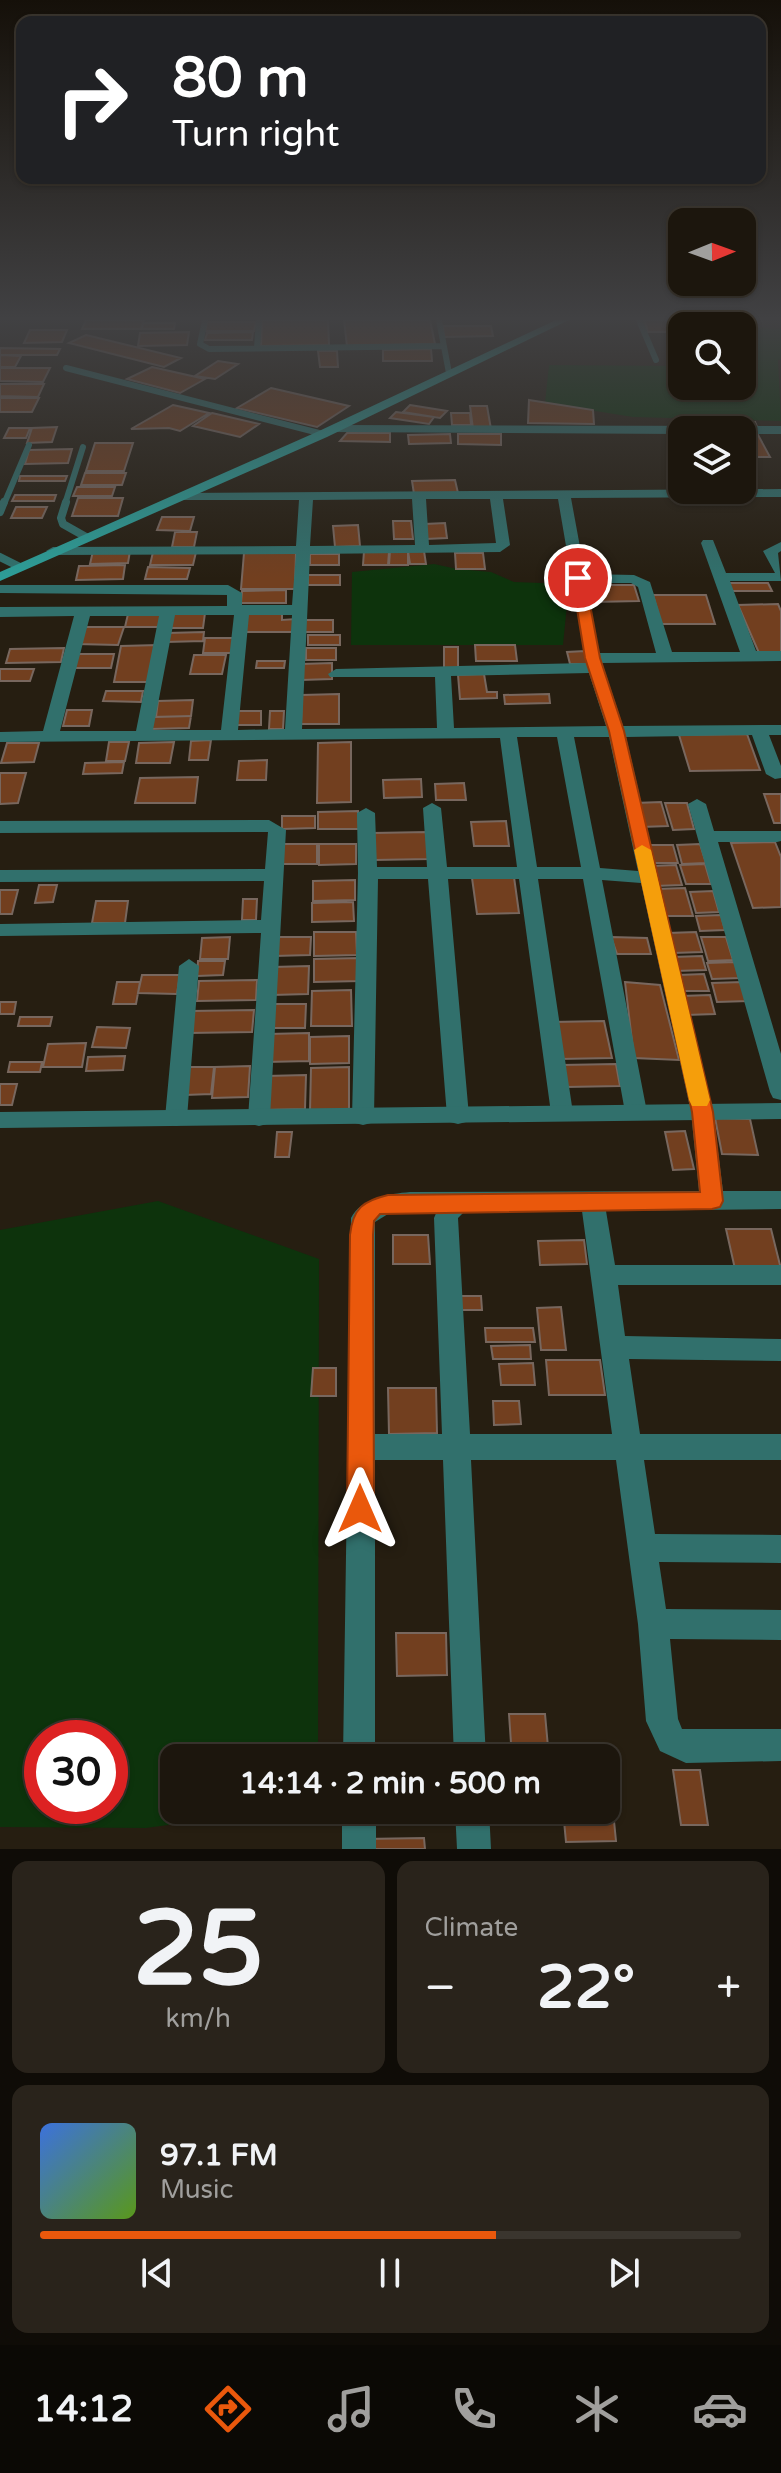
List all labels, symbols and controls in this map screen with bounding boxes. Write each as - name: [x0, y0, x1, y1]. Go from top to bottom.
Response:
- text: 80 m: [172, 45, 308, 112]
- icon: right: [40, 48, 144, 152]
- text: Turn right: [172, 113, 339, 156]
- north arrow: [668, 208, 756, 296]
- map controls: [668, 208, 756, 504]
- button: search: [668, 312, 756, 400]
- button: layers: [668, 416, 756, 504]
- pin: [544, 544, 612, 612]
- icon: arrive: [556, 556, 600, 600]
- position arrow: [318, 1467, 402, 1551]
- speed limit sign: 30: [24, 1720, 128, 1824]
- text: 14:14 · 2 min · 500 m: [239, 1765, 541, 1802]
- text: 25: [133, 1888, 264, 2013]
- text: Climate: [425, 1912, 518, 1943]
- text: 22°: [537, 1952, 635, 2024]
- text: −: [425, 1962, 456, 2015]
- text: +: [716, 1962, 741, 2015]
- text: km/h: [166, 2003, 231, 2034]
- text: 97.1 FM: [160, 2137, 278, 2174]
- text: Music: [160, 2174, 233, 2205]
- icon: previous: [135, 2251, 179, 2295]
- icon: pause: [368, 2251, 412, 2295]
- icon: next: [602, 2251, 646, 2295]
- icon: directions: [200, 2381, 256, 2437]
- icon: music: [323, 2381, 379, 2437]
- icon: phone: [446, 2381, 502, 2437]
- icon: climate: [569, 2381, 625, 2437]
- icon: car: [692, 2381, 748, 2437]
- text: 14:12: [33, 2388, 133, 2431]

